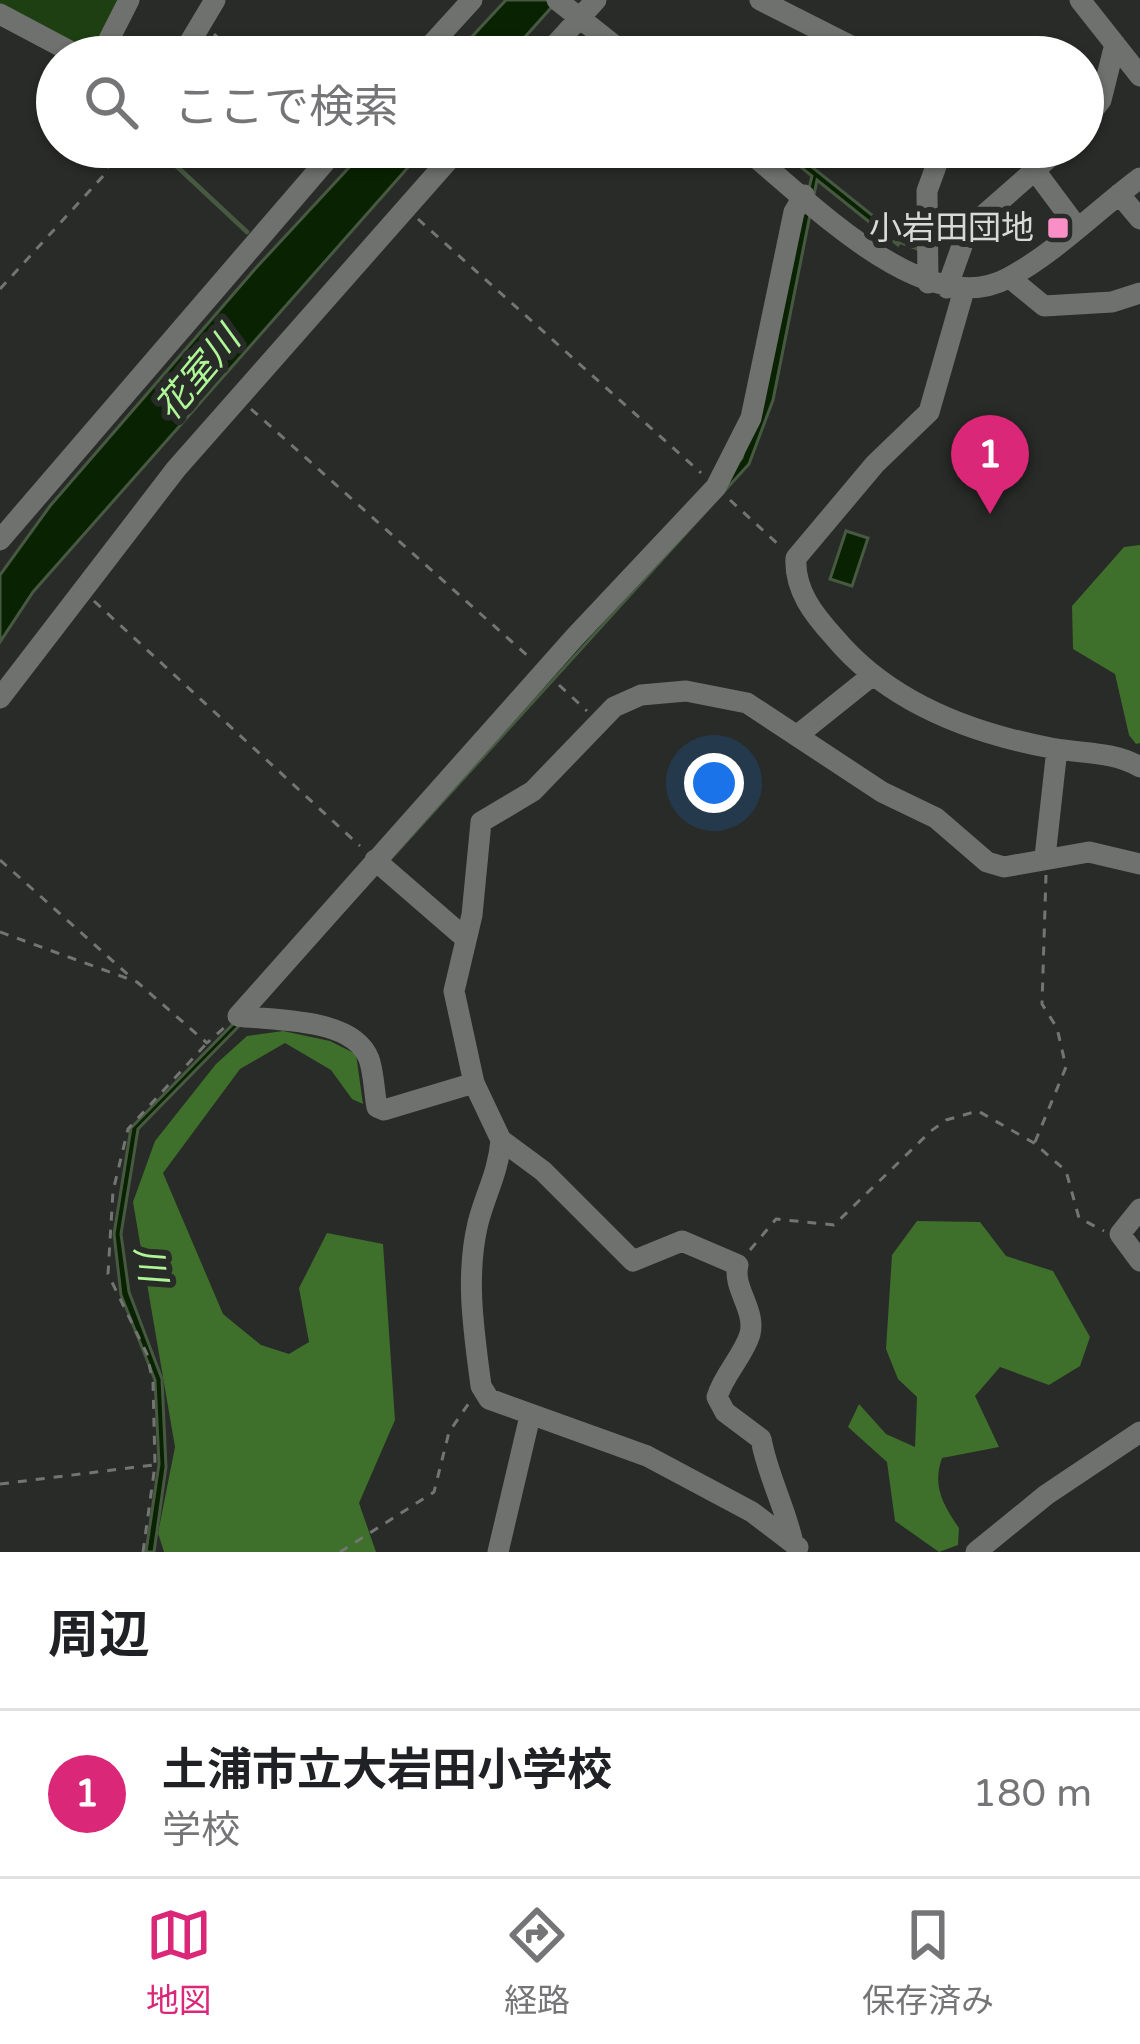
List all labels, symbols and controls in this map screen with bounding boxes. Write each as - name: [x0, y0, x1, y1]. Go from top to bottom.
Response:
- search box: [36, 36, 1104, 168]
- icon: search: [78, 69, 144, 135]
- text: ここで検索: [174, 81, 399, 135]
- place label: 小岩田団地: [869, 209, 1034, 248]
- marker: 小岩田団地: [1045, 215, 1071, 241]
- water label: 花室川: [147, 316, 252, 429]
- pin: 1: [951, 415, 1029, 514]
- your location: [684, 753, 744, 813]
- water label: 川: [126, 1243, 175, 1289]
- text: 周辺: [48, 1605, 150, 1667]
- text: 土浦市立大岩田小学校: [162, 1744, 612, 1798]
- text: 1: [75, 1770, 99, 1817]
- text: 180 m: [973, 1770, 1092, 1817]
- text: 学校: [162, 1807, 240, 1854]
- tab: 地図: [146, 1902, 212, 2022]
- tab: 経路: [504, 1902, 570, 2022]
- tab: 保存済み: [862, 1902, 994, 2022]

